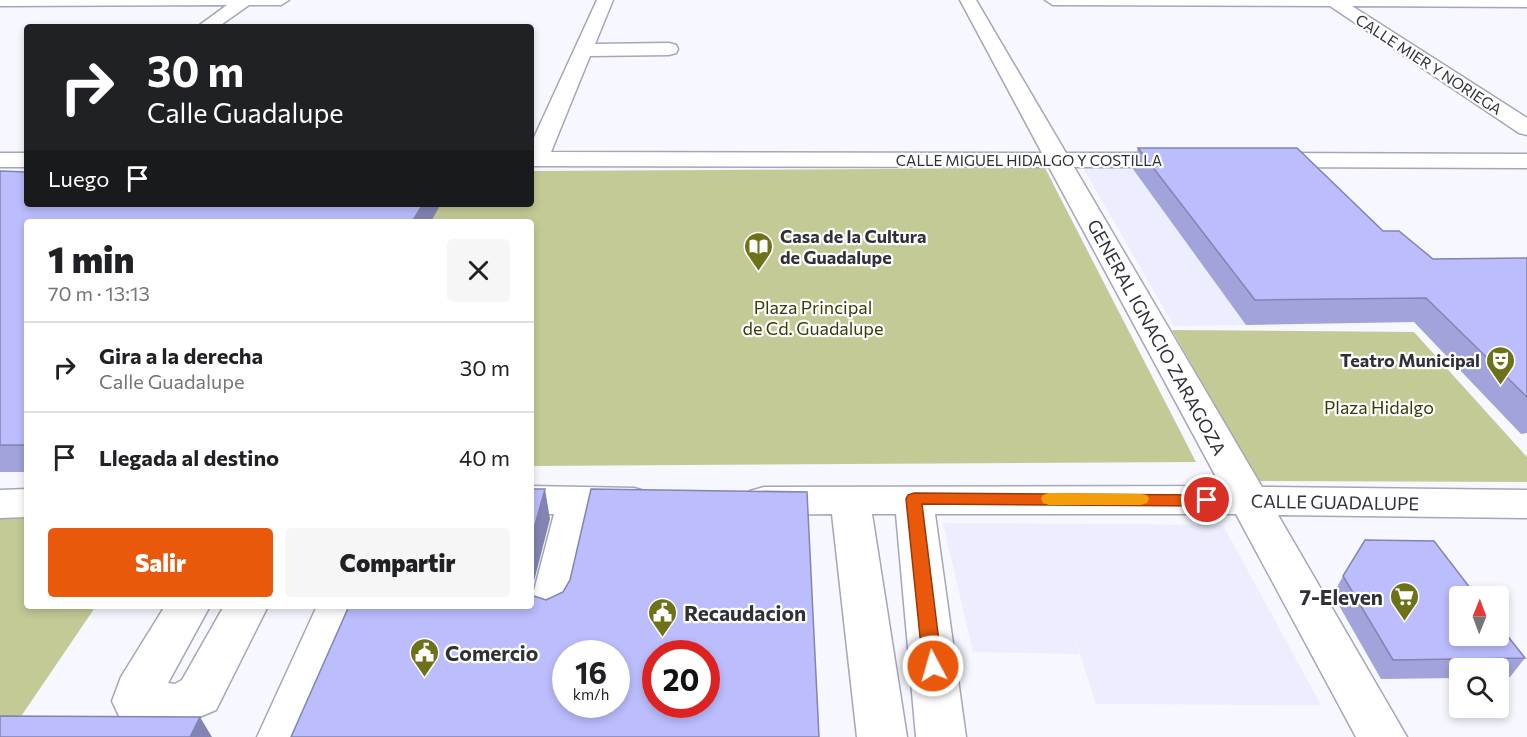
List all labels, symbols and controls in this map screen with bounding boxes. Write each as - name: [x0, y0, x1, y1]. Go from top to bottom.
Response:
- street label: CALLE MIER Y NORIEGA: [1353, 10, 1505, 118]
- text: 30 m: [147, 44, 244, 96]
- icon: right: [48, 48, 126, 126]
- text: Calle Guadalupe: [147, 96, 344, 129]
- street label: CALLE MIGUEL HIDALGO Y COSTILLA: [896, 151, 1162, 169]
- icon: arrive: [121, 162, 154, 195]
- text: Luego: [48, 165, 109, 192]
- street label: GENERAL IGNACIO ZARAGOZA: [1083, 215, 1231, 459]
- place label: Casa de la Cultura de Guadalupe: [780, 225, 926, 268]
- library icon: Casa de la Cultura de Guadalupe: [743, 230, 775, 272]
- text: 1 min: [48, 236, 134, 280]
- button: close: [447, 239, 510, 302]
- text: 70 m · 13:13: [48, 281, 150, 305]
- park label: Plaza Principal de Cd. Guadalupe: [743, 296, 884, 339]
- text: Gira a la derecha: [99, 342, 263, 369]
- theatre icon: Teatro Municipal: [1485, 344, 1517, 386]
- place label: Teatro Municipal: [1340, 349, 1480, 371]
- icon: right: [48, 351, 81, 384]
- text: 30 m: [460, 354, 510, 381]
- text: Calle Guadalupe: [99, 369, 245, 393]
- park label: Plaza Hidalgo: [1324, 396, 1434, 418]
- icon: arrive: [48, 441, 81, 474]
- text: Llegada al destino: [99, 444, 279, 471]
- text: 40 m: [459, 444, 510, 471]
- pin: [1181, 474, 1232, 525]
- icon: arrive: [1190, 483, 1223, 516]
- street label: CALLE GUADALUPE: [1251, 490, 1419, 514]
- button: Salir: [48, 528, 273, 597]
- button: Compartir: [285, 528, 510, 597]
- supermarket icon: 7-Eleven: [1388, 580, 1420, 622]
- place label: 7-Eleven: [1299, 584, 1383, 609]
- north arrow: [1449, 586, 1509, 646]
- map controls: [1449, 586, 1509, 718]
- public building icon: Recaudacion: [647, 596, 679, 638]
- place label: Recaudacion: [684, 600, 806, 625]
- position arrow: [901, 634, 965, 698]
- public building icon: Comercio: [408, 636, 440, 678]
- place label: Comercio: [445, 640, 538, 665]
- speed limit sign: 20: [642, 640, 720, 718]
- text: 16: [575, 653, 607, 690]
- button: search: [1449, 658, 1509, 718]
- text: km/h: [573, 685, 609, 703]

